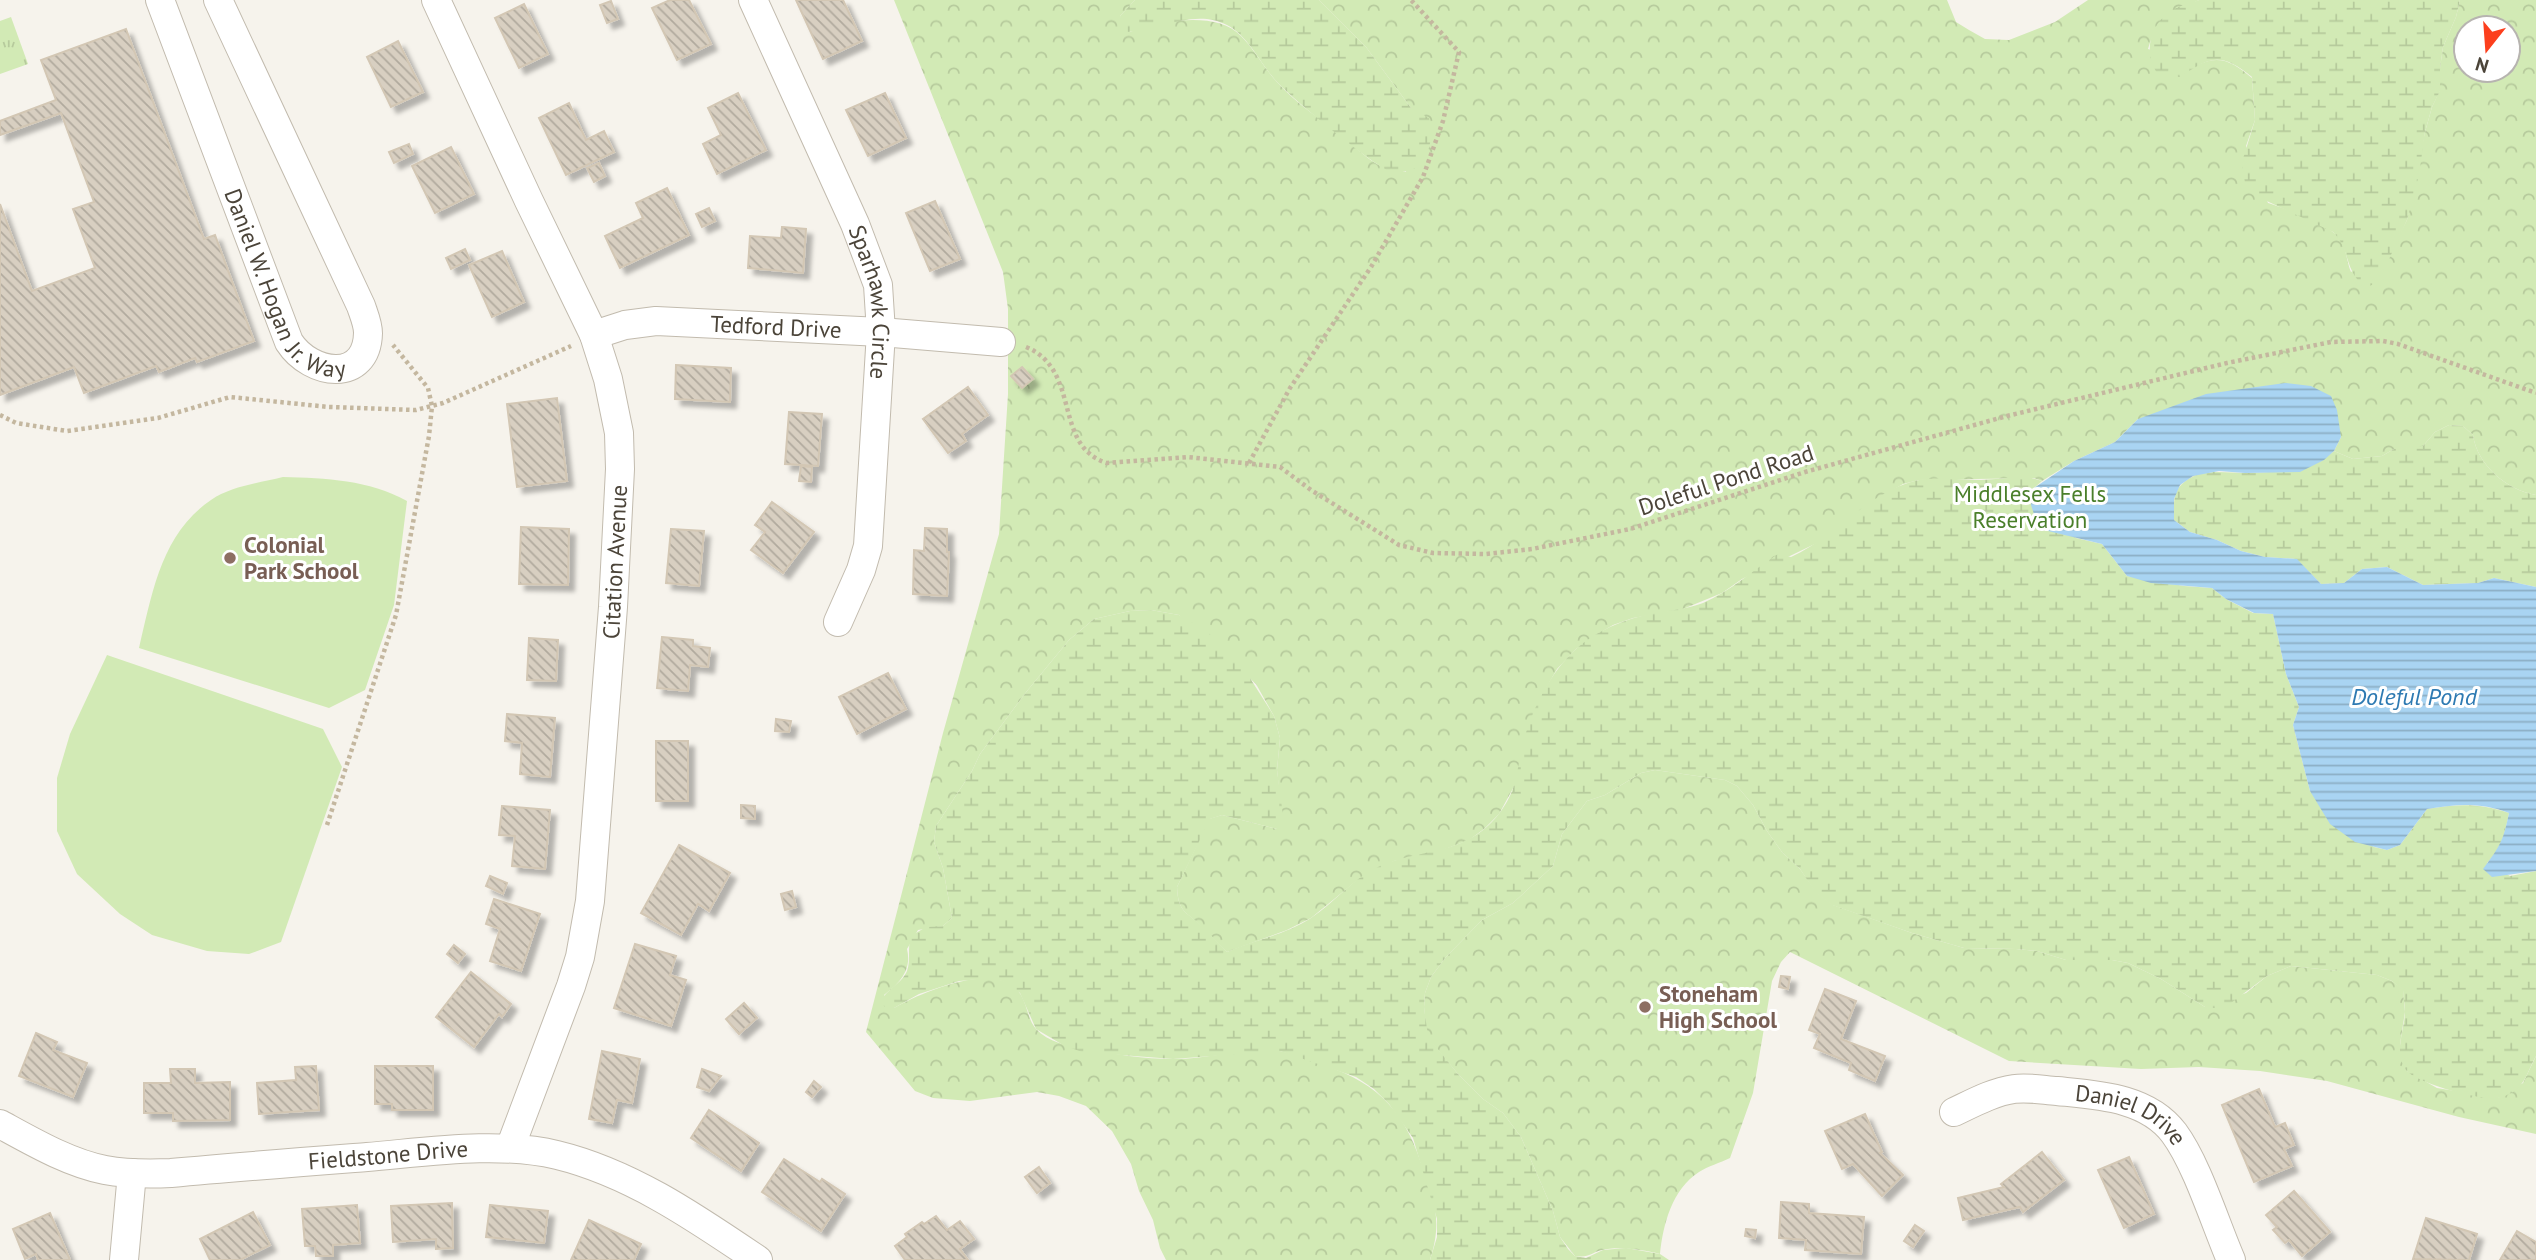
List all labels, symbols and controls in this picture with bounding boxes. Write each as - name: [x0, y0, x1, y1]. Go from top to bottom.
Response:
- north arrow: [2452, 14, 2522, 84]
- text: N: [2473, 52, 2492, 79]
- street label: Daniel W. Hogan Jr. Way: [218, 184, 347, 383]
- street label: Sparhawk Circle: [843, 221, 896, 380]
- street label: Tedford Drive: [710, 309, 842, 344]
- street label: Doleful Pond Road: [1635, 438, 1817, 522]
- park label: Middlesex Fells Reservation: [1954, 479, 2106, 534]
- street label: Citation Avenue: [596, 484, 633, 640]
- place label: Colonial Park School: [244, 530, 359, 585]
- marker: Colonial Park School: [222, 550, 238, 566]
- water label: Doleful Pond: [2351, 681, 2478, 712]
- place label: Stoneham High School: [1659, 979, 1777, 1034]
- marker: Stoneham High School: [1637, 999, 1653, 1015]
- street label: Daniel Drive: [2074, 1078, 2193, 1150]
- street label: Fieldstone Drive: [307, 1134, 469, 1175]

